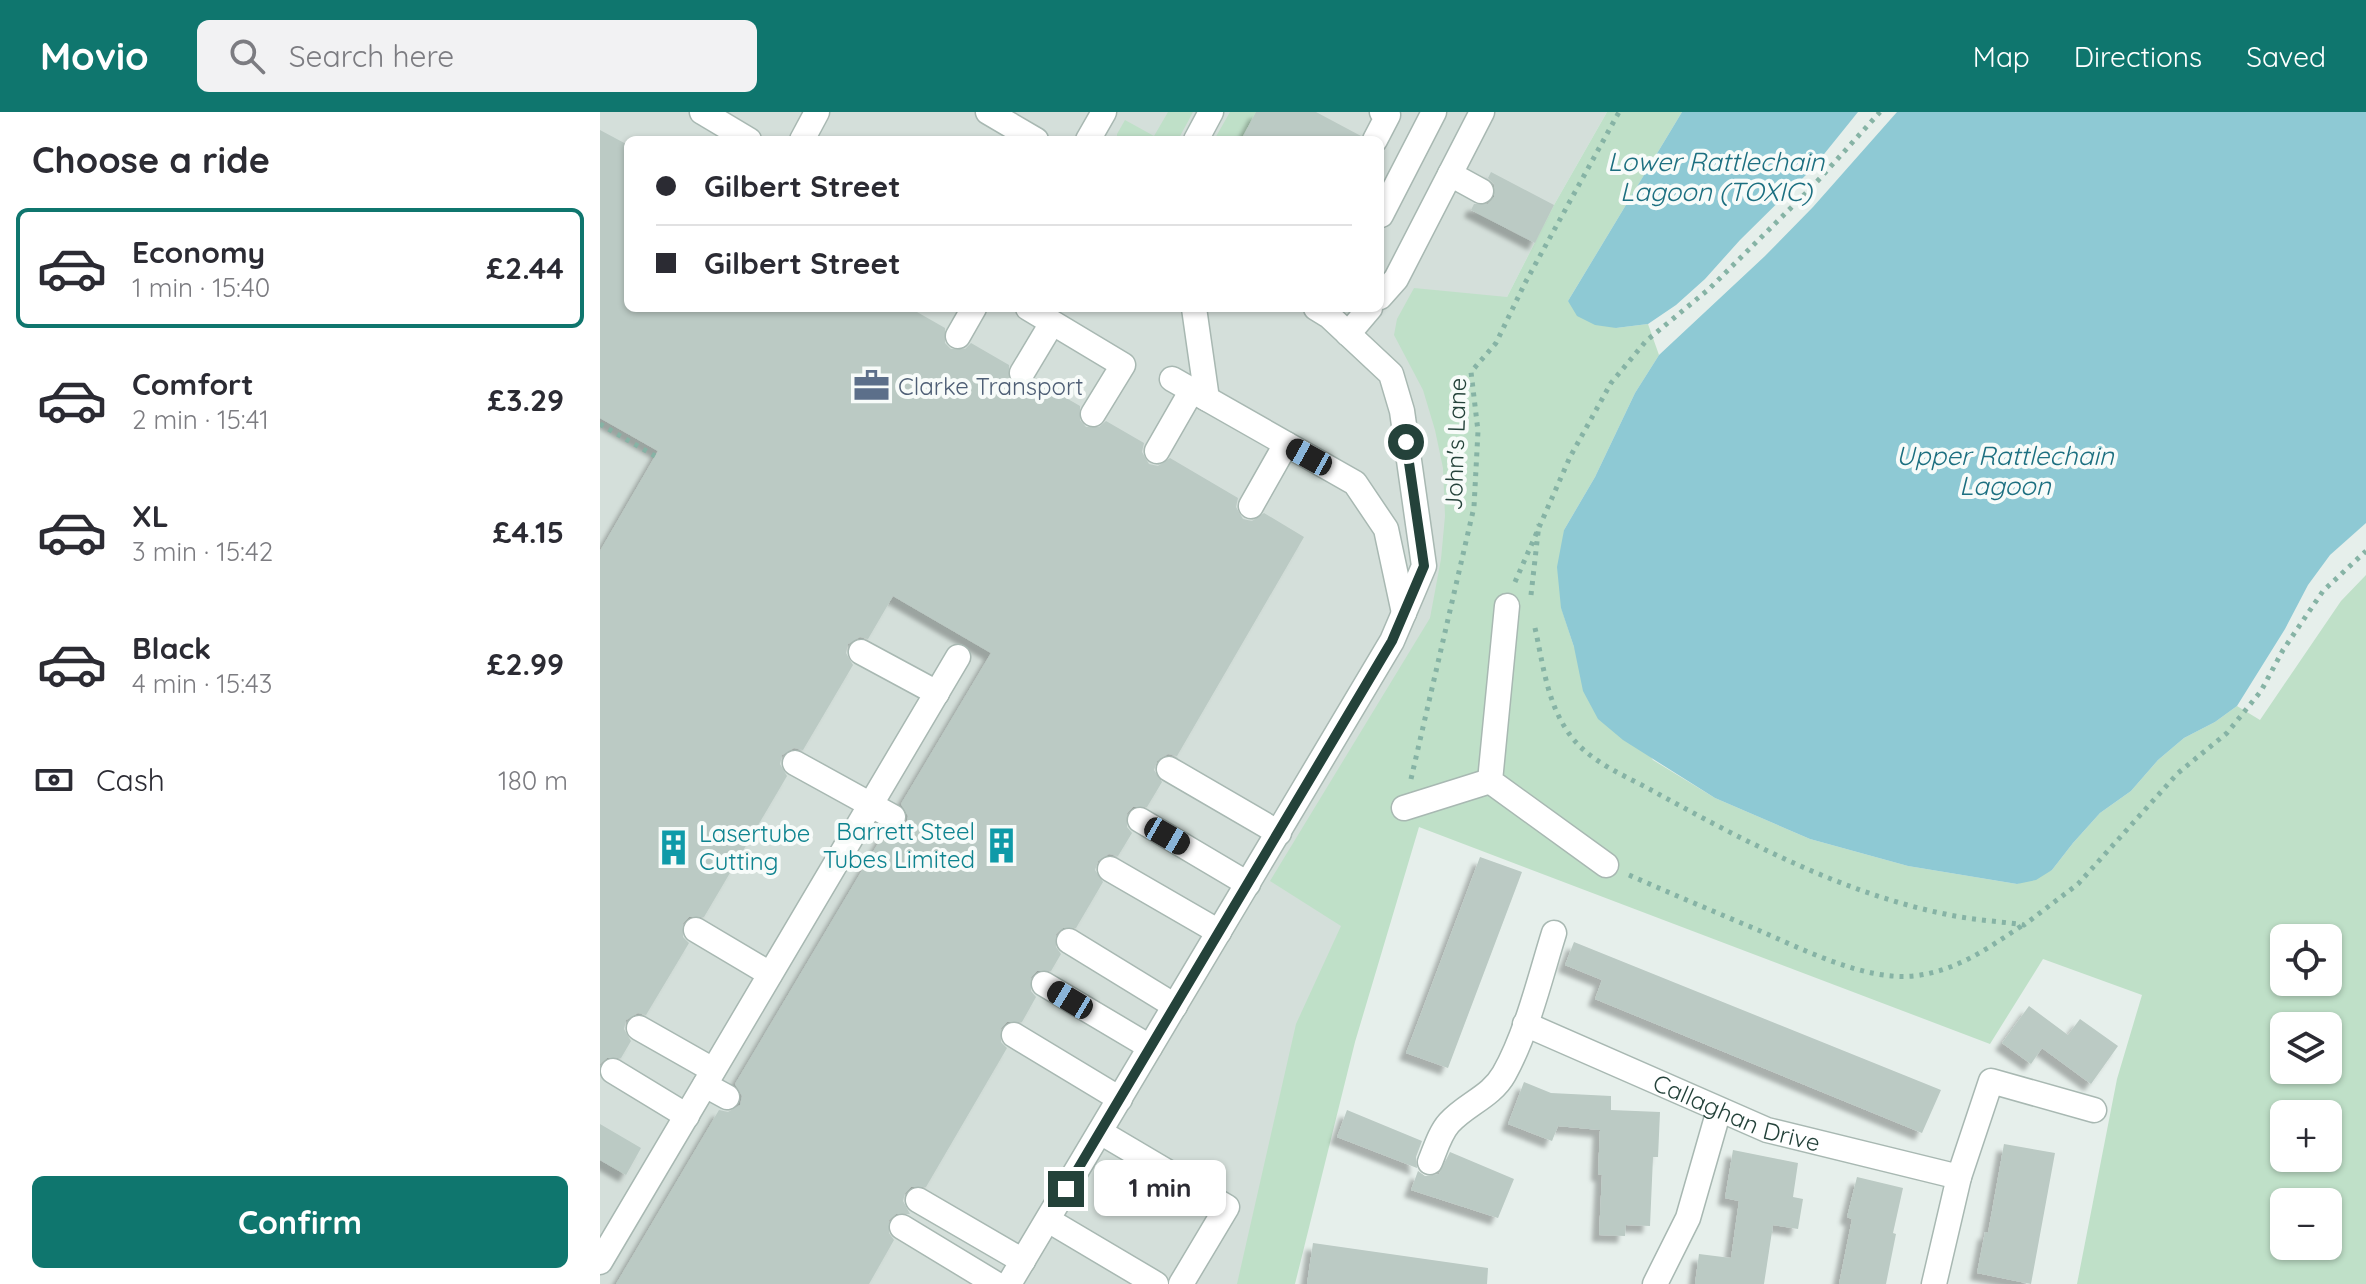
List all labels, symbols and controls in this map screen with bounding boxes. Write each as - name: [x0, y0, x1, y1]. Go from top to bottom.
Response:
- search box: [197, 20, 757, 92]
- text: Movio: [40, 32, 149, 80]
- icon: search: [225, 34, 269, 78]
- text: Search here: [289, 37, 454, 75]
- text: Map: [1973, 39, 2030, 74]
- text: Directions: [2074, 39, 2202, 74]
- text: Saved: [2246, 39, 2326, 74]
- text: Choose a ride: [32, 137, 270, 182]
- water label: Lower Rattlechain Lagoon (TOXIC): [1608, 145, 1825, 208]
- text: Gilbert Street: [704, 167, 901, 205]
- icon: car: [36, 232, 108, 304]
- text: Economy: [132, 233, 265, 271]
- text: Gilbert Street: [704, 244, 901, 282]
- text: £2.44: [486, 249, 564, 287]
- text: 1 min · 15:40: [132, 271, 270, 304]
- icon: car: [36, 364, 108, 436]
- text: Comfort: [132, 365, 253, 403]
- office icon: Clarke Transport: [853, 367, 891, 405]
- place label: Clarke Transport: [898, 371, 1084, 401]
- street label: John's Lane: [1438, 377, 1472, 511]
- text: £3.29: [488, 381, 564, 419]
- text: 2 min · 15:41: [132, 403, 269, 436]
- route start: [1388, 424, 1424, 460]
- car: [1282, 435, 1336, 479]
- water label: Upper Rattlechain Lagoon: [1896, 439, 2115, 502]
- icon: car: [36, 496, 108, 568]
- text: XL: [132, 497, 169, 535]
- text: £4.15: [493, 513, 564, 551]
- text: 3 min · 15:42: [132, 535, 273, 568]
- icon: car: [36, 628, 108, 700]
- text: Black: [132, 629, 211, 667]
- text: £2.99: [487, 645, 564, 683]
- text: 4 min · 15:43: [132, 667, 272, 700]
- icon: cash: [32, 758, 76, 802]
- text: Cash: [96, 761, 165, 799]
- text: 180 m: [498, 764, 568, 797]
- car: [1140, 814, 1194, 858]
- place label: Barrett Steel Tubes Limited: [823, 816, 975, 874]
- place label: Lasertube Cutting: [699, 818, 810, 876]
- building icon: Barrett Steel Tubes Limited: [982, 826, 1020, 864]
- building icon: Lasertube Cutting: [654, 828, 692, 866]
- map controls: [2270, 924, 2342, 1260]
- button: locate: [2270, 924, 2342, 996]
- car: [1043, 977, 1097, 1023]
- button: layers: [2270, 1012, 2342, 1084]
- street label: Callaghan Drive: [1648, 1067, 1823, 1158]
- button: +: [2270, 1100, 2342, 1172]
- callout: 1 min: [1094, 1161, 1226, 1217]
- route end: [1048, 1171, 1084, 1207]
- text: 1 min: [1129, 1171, 1192, 1204]
- button: Confirm: [32, 1176, 568, 1268]
- button: −: [2270, 1188, 2342, 1260]

